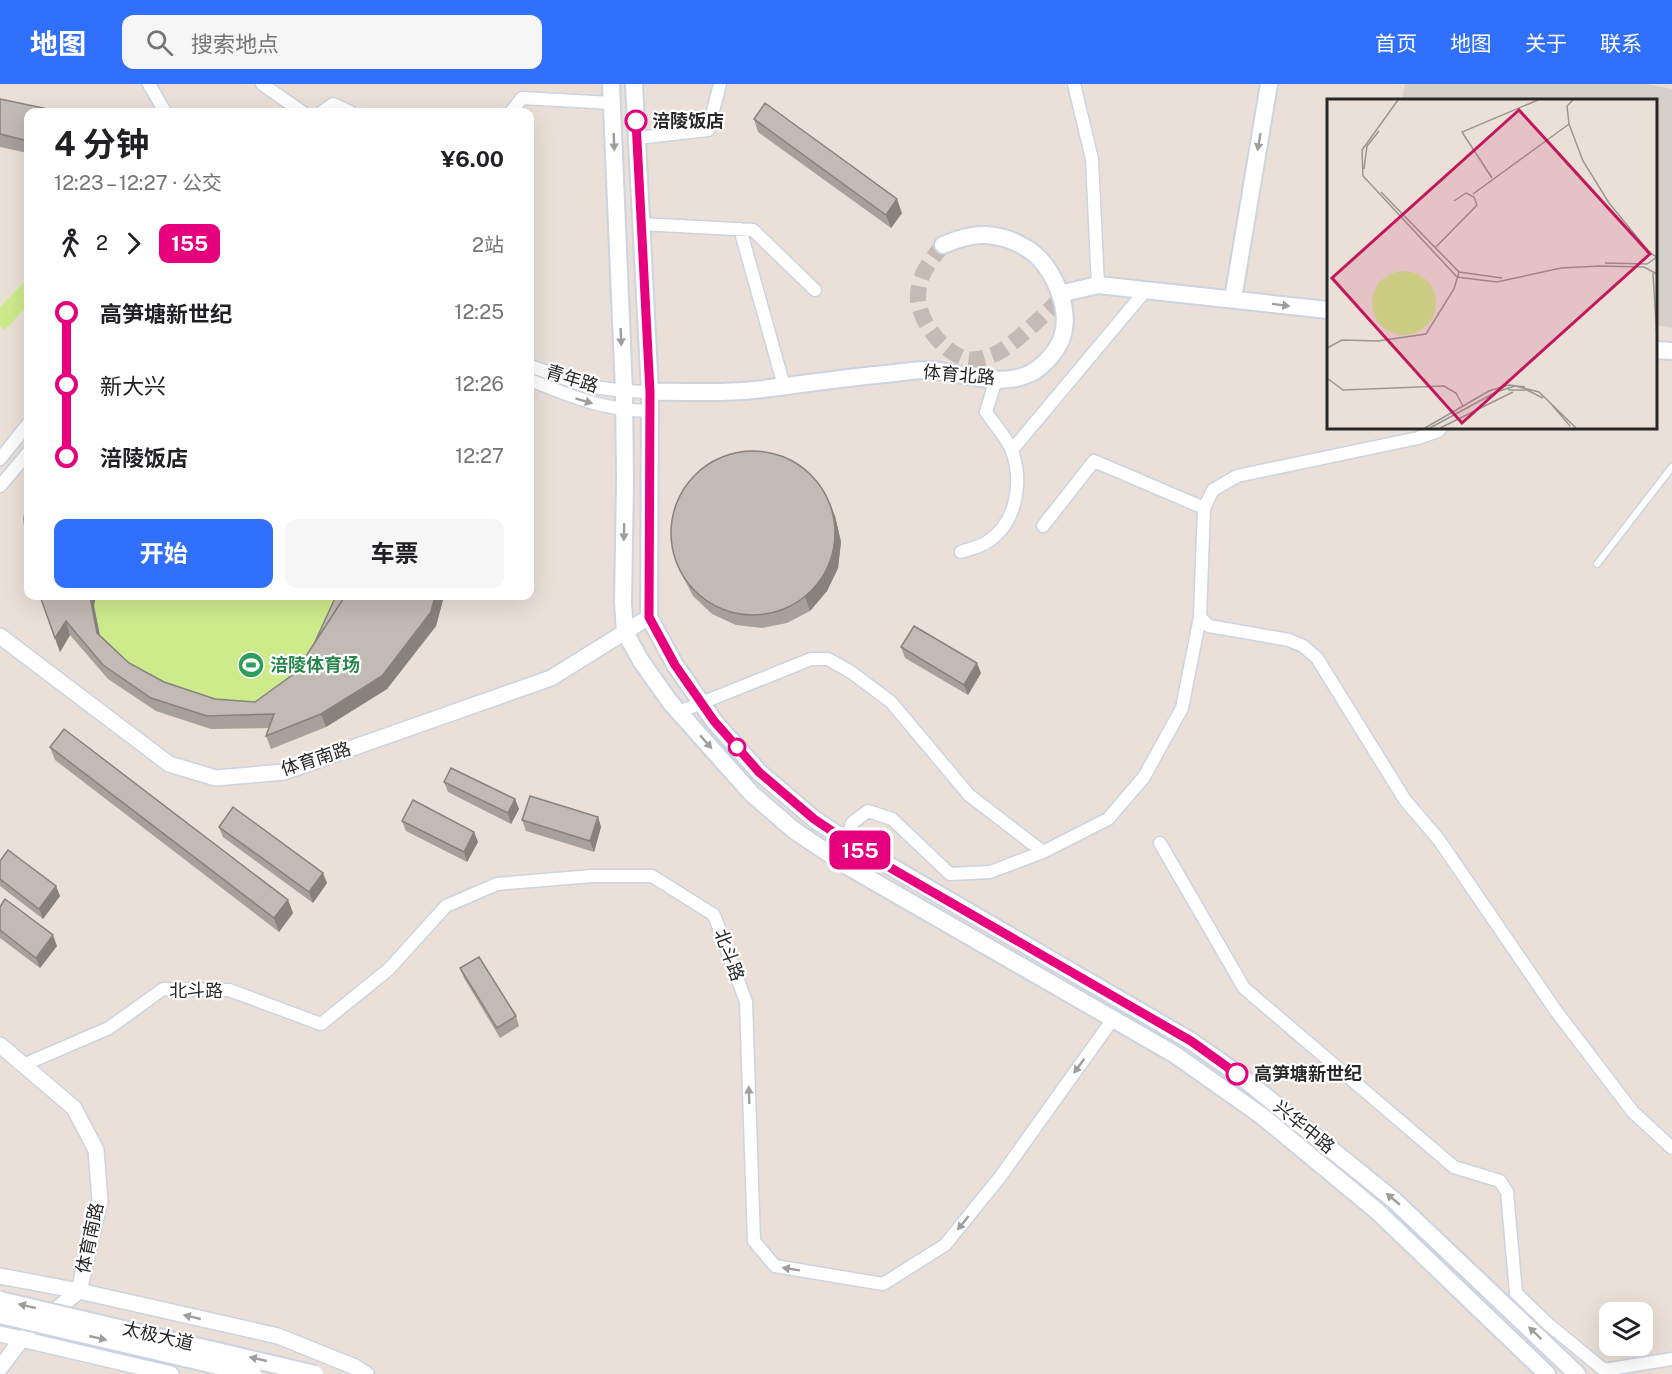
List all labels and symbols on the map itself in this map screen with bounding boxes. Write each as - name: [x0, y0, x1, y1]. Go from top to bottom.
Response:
- inset map: [1327, 99, 1657, 429]
- marker: 涪陵饭店: [625, 110, 647, 132]
- place label: 涪陵饭店: [652, 110, 724, 131]
- one-way arrow: [1255, 132, 1264, 151]
- one-way arrow: [609, 133, 618, 152]
- one-way arrow: [1271, 300, 1290, 309]
- one-way arrow: [617, 328, 626, 347]
- street label: 青年路: [543, 361, 601, 396]
- street label: 体育北路: [922, 361, 996, 388]
- one-way arrow: [575, 397, 593, 406]
- one-way arrow: [620, 523, 629, 542]
- sports icon: 涪陵体育场: [236, 650, 266, 680]
- place label: 涪陵体育场: [270, 654, 360, 675]
- one-way arrow: [699, 734, 712, 749]
- street label: 体育南路: [278, 737, 353, 780]
- unlabelled marker: [728, 738, 746, 756]
- line badge: 155: [826, 830, 894, 870]
- street label: 北斗路: [710, 926, 749, 984]
- street label: 北斗路: [169, 980, 223, 1001]
- one-way arrow: [1073, 1058, 1085, 1074]
- marker: 高笋塘新世纪: [1226, 1063, 1248, 1085]
- place label: 高笋塘新世纪: [1254, 1063, 1362, 1084]
- one-way arrow: [745, 1085, 754, 1104]
- street label: 兴华中路: [1270, 1096, 1339, 1157]
- one-way arrow: [1386, 1193, 1401, 1206]
- street label: 体育南路: [72, 1200, 107, 1275]
- one-way arrow: [956, 1215, 969, 1231]
- one-way arrow: [781, 1264, 800, 1273]
- one-way arrow: [18, 1301, 37, 1310]
- one-way arrow: [183, 1311, 201, 1321]
- street label: 太极大道: [121, 1317, 196, 1354]
- one-way arrow: [1528, 1327, 1542, 1341]
- one-way arrow: [89, 1333, 107, 1343]
- one-way arrow: [249, 1354, 268, 1364]

